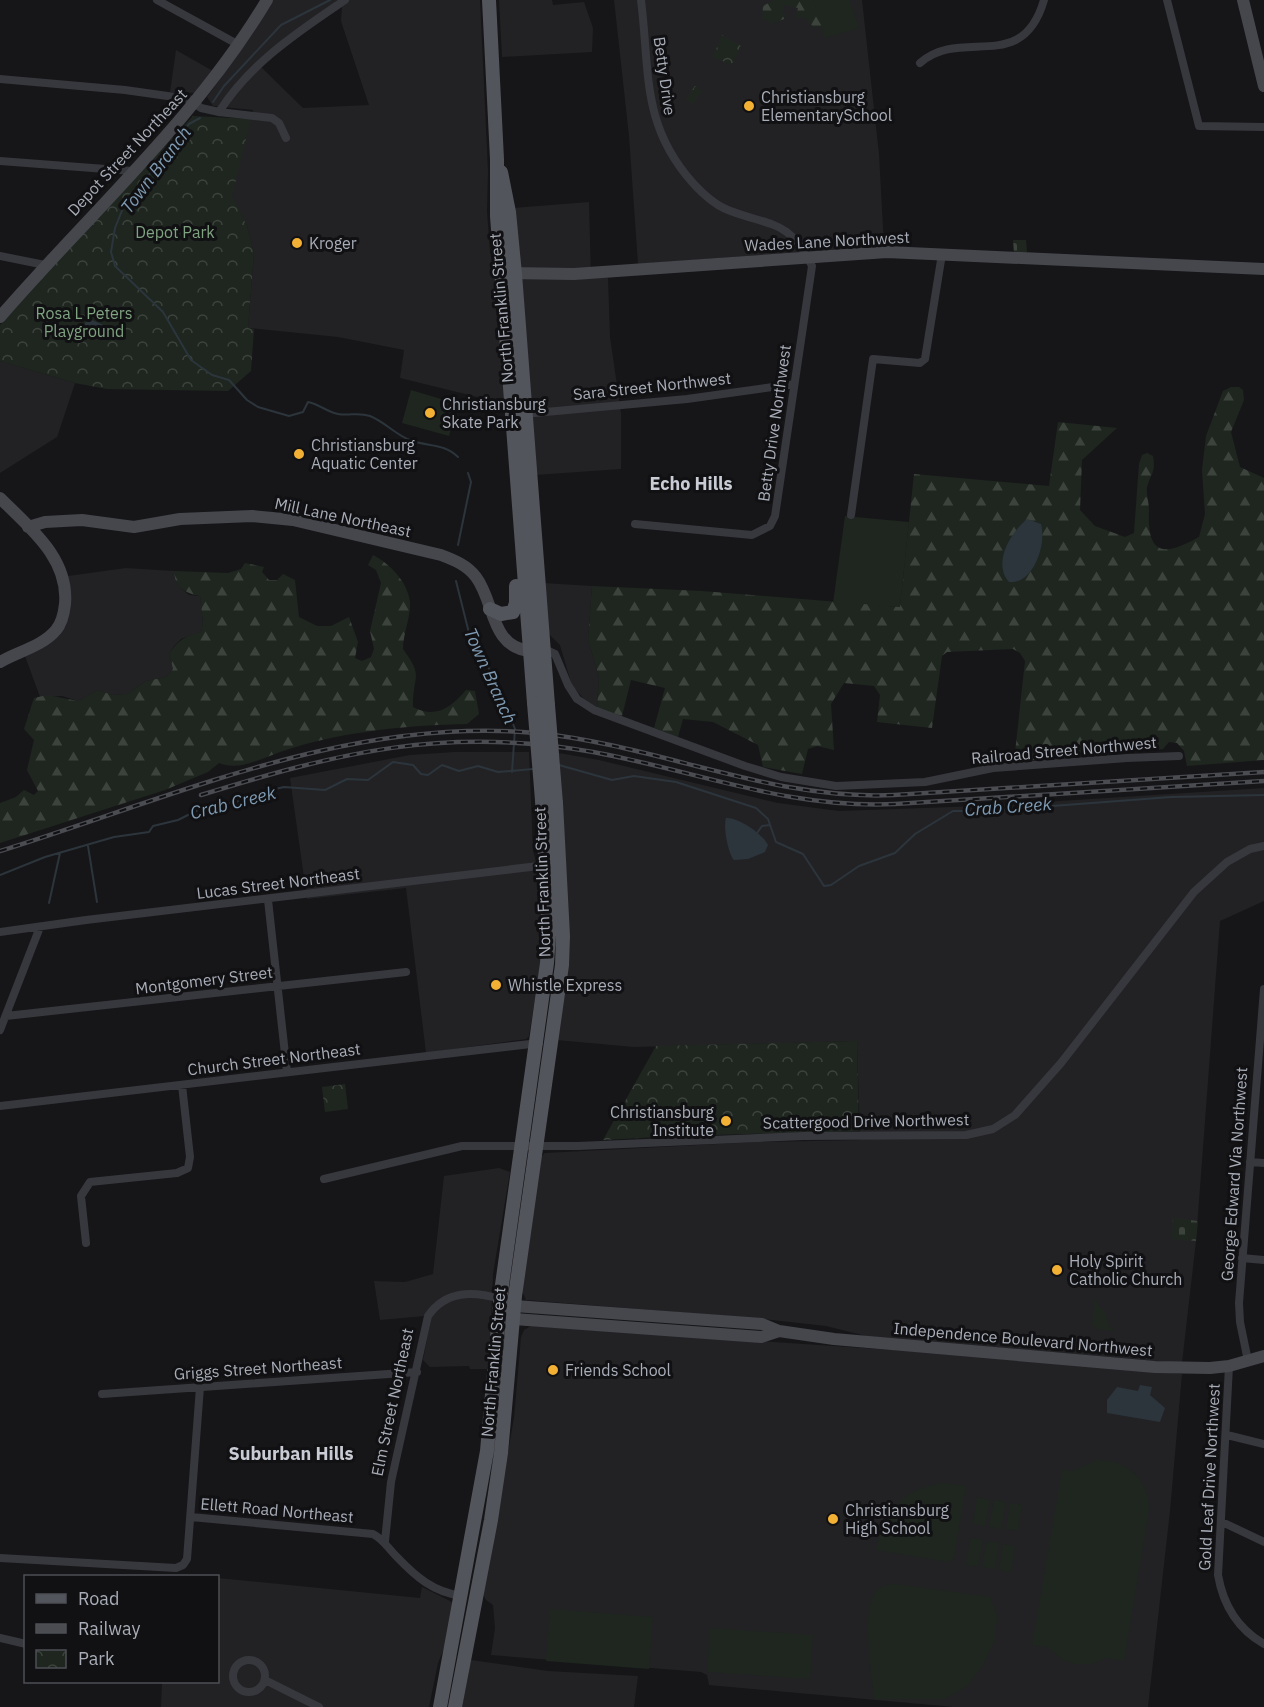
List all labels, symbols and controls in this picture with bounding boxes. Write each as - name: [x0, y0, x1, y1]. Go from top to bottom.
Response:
- street label: Betty Drive: [650, 35, 680, 117]
- street label: Depot Street Northeast: [63, 84, 191, 220]
- place label: Christiansburg ElementarySchool: [761, 87, 892, 125]
- marker: Christiansburg ElementarySchool: [742, 99, 756, 113]
- water label: Town Branch: [115, 122, 196, 218]
- park label: Depot Park: [135, 222, 215, 242]
- street label: Wades Lane Northwest: [744, 227, 910, 255]
- street label: North Franklin Street: [484, 232, 518, 384]
- place label: Kroger: [309, 233, 357, 253]
- marker: Kroger: [290, 236, 304, 250]
- park label: Rosa L Peters Playground: [35, 303, 133, 341]
- street label: Betty Drive Northwest: [753, 343, 795, 503]
- street label: Sara Street Northwest: [572, 368, 732, 404]
- place label: Christiansburg Skate Park: [442, 394, 546, 432]
- marker: Christiansburg Skate Park: [423, 406, 437, 420]
- place label: Christiansburg Aquatic Center: [311, 435, 418, 473]
- marker: Christiansburg Aquatic Center: [292, 447, 306, 461]
- district label: Echo Hills: [649, 472, 733, 495]
- street label: Mill Lane Northeast: [273, 493, 413, 541]
- water label: Town Branch: [459, 624, 522, 728]
- street label: Railroad Street Northwest: [970, 732, 1158, 768]
- water label: Crab Creek: [188, 781, 279, 824]
- water label: Crab Creek: [964, 792, 1053, 821]
- street label: North Franklin Street: [529, 807, 555, 957]
- street label: Lucas Street Northeast: [195, 863, 361, 903]
- street label: Montgomery Street: [134, 962, 274, 998]
- place label: Whistle Express: [508, 975, 622, 995]
- marker: Whistle Express: [489, 978, 503, 992]
- street label: Church Street Northeast: [186, 1038, 362, 1080]
- street label: George Edward Via Northwest: [1217, 1066, 1251, 1282]
- place label: Christiansburg Institute: [610, 1102, 715, 1140]
- street label: Scattergood Drive Northwest: [763, 1109, 969, 1133]
- marker: Christiansburg Institute: [719, 1114, 733, 1128]
- place label: Holy Spirit Catholic Church: [1069, 1251, 1182, 1289]
- marker: Holy Spirit Catholic Church: [1050, 1263, 1064, 1277]
- street label: North Franklin Street: [476, 1286, 510, 1438]
- street label: Independence Boulevard Northwest: [893, 1318, 1153, 1360]
- street label: Elm Street Northeast: [367, 1326, 417, 1478]
- street label: Griggs Street Northeast: [173, 1352, 343, 1384]
- place label: Friends School: [565, 1360, 671, 1380]
- marker: Friends School: [546, 1363, 560, 1377]
- street label: Gold Leaf Drive Northwest: [1194, 1383, 1224, 1571]
- district label: Suburban Hills: [228, 1442, 354, 1465]
- street label: Ellett Road Northeast: [200, 1493, 354, 1527]
- place label: Christiansburg High School: [845, 1500, 949, 1538]
- marker: Christiansburg High School: [826, 1512, 840, 1526]
- legend: [24, 1575, 219, 1683]
- text: Road: [78, 1587, 119, 1610]
- text: Railway: [78, 1617, 140, 1640]
- text: Park: [78, 1647, 115, 1670]

